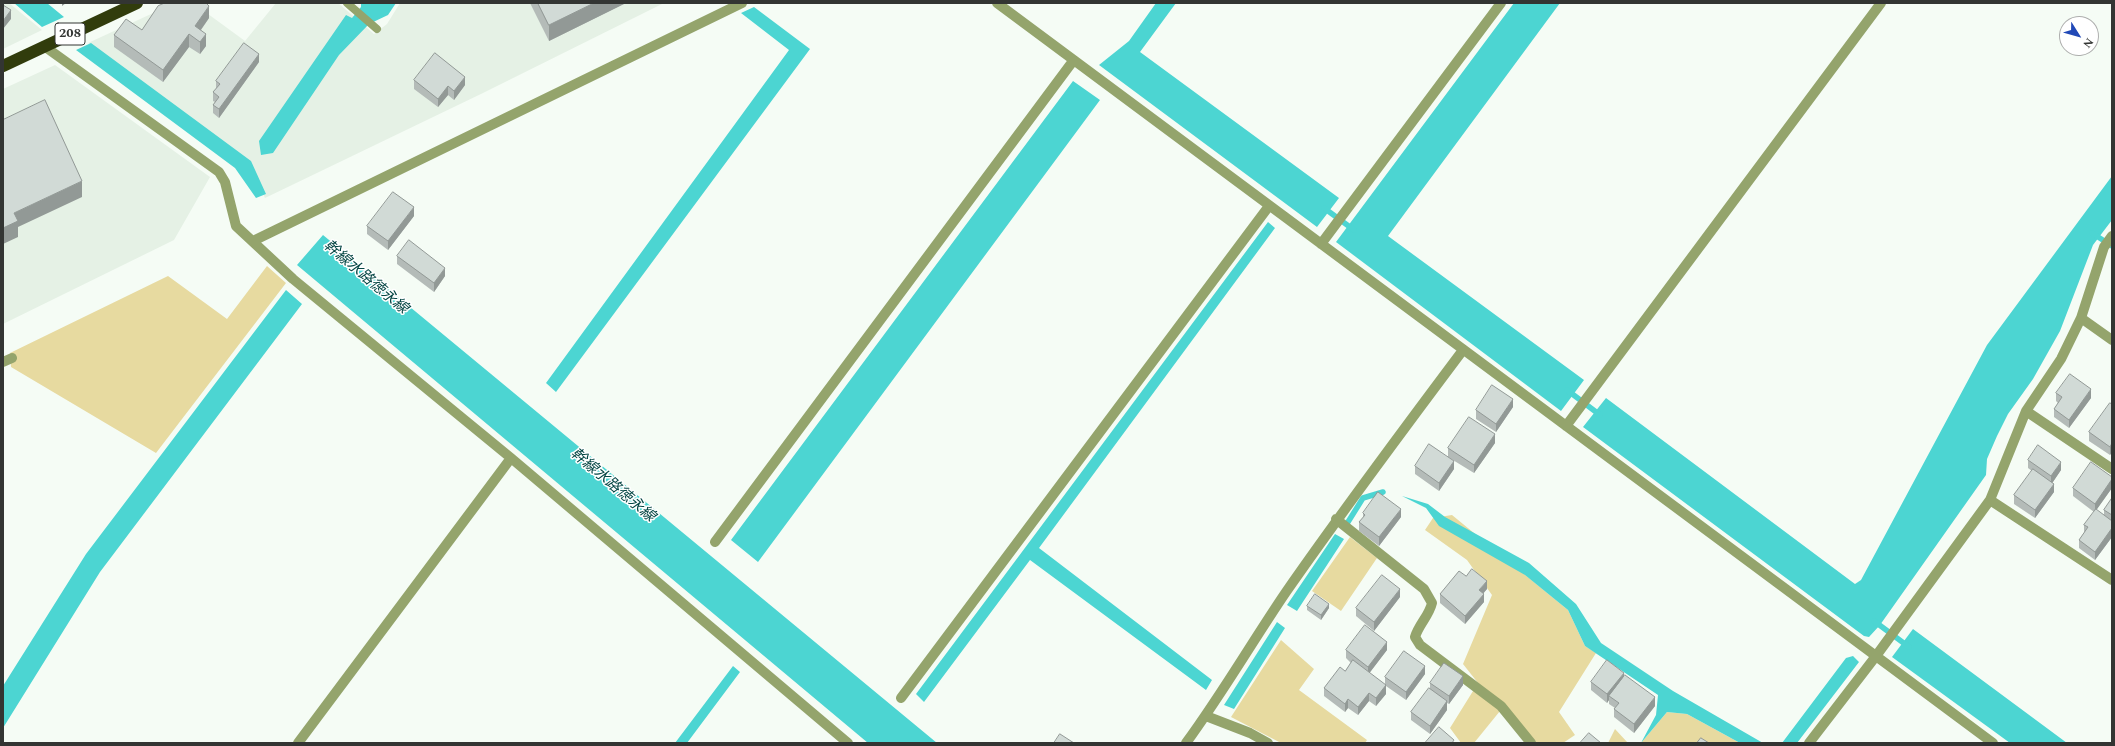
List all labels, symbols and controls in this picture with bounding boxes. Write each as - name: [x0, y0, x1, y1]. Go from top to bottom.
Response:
- north arrow: [2059, 16, 2099, 56]
- road number: 208: [55, 23, 85, 45]
- text: N: [2079, 34, 2098, 52]
- water label: 幹線水路徳永線: [319, 237, 411, 319]
- water label: 幹線水路徳永線: [566, 445, 658, 527]

